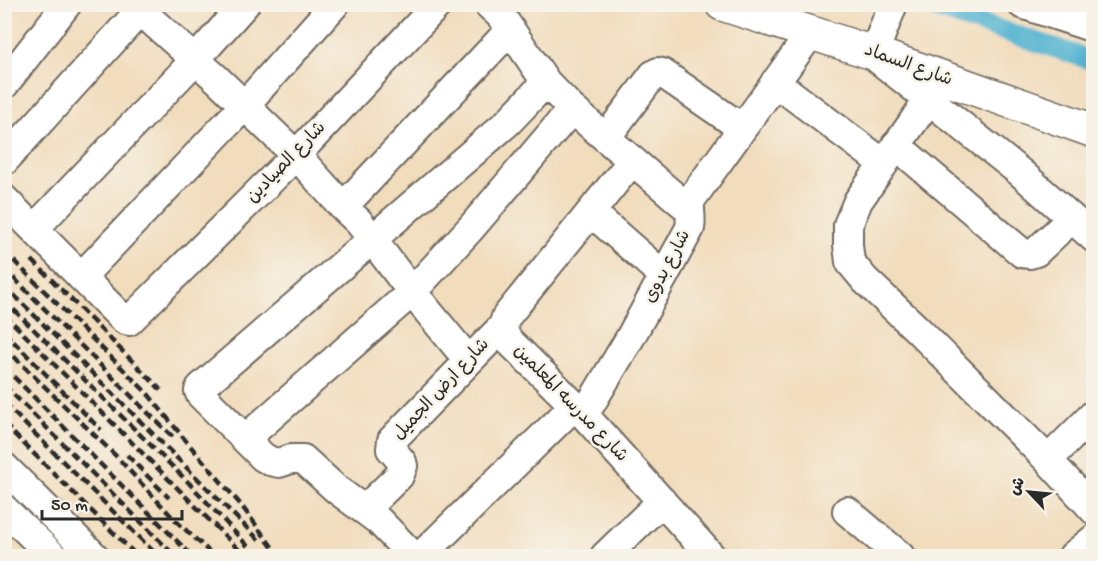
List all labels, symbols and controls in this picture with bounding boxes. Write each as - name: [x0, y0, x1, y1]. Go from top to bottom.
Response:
- street label: شارع السماد: [861, 40, 955, 92]
- street label: شارع الصيادين: [243, 118, 331, 208]
- street label: شارع بدوى: [640, 227, 696, 307]
- street label: شارع ارض الجميل: [389, 335, 495, 445]
- street label: شارع مدرسه المعلمين: [509, 341, 631, 467]
- north arrow: [999, 462, 1059, 522]
- text: ش: [1006, 475, 1031, 499]
- scale bar: [42, 483, 182, 521]
- text: 50 m: [51, 496, 88, 517]

